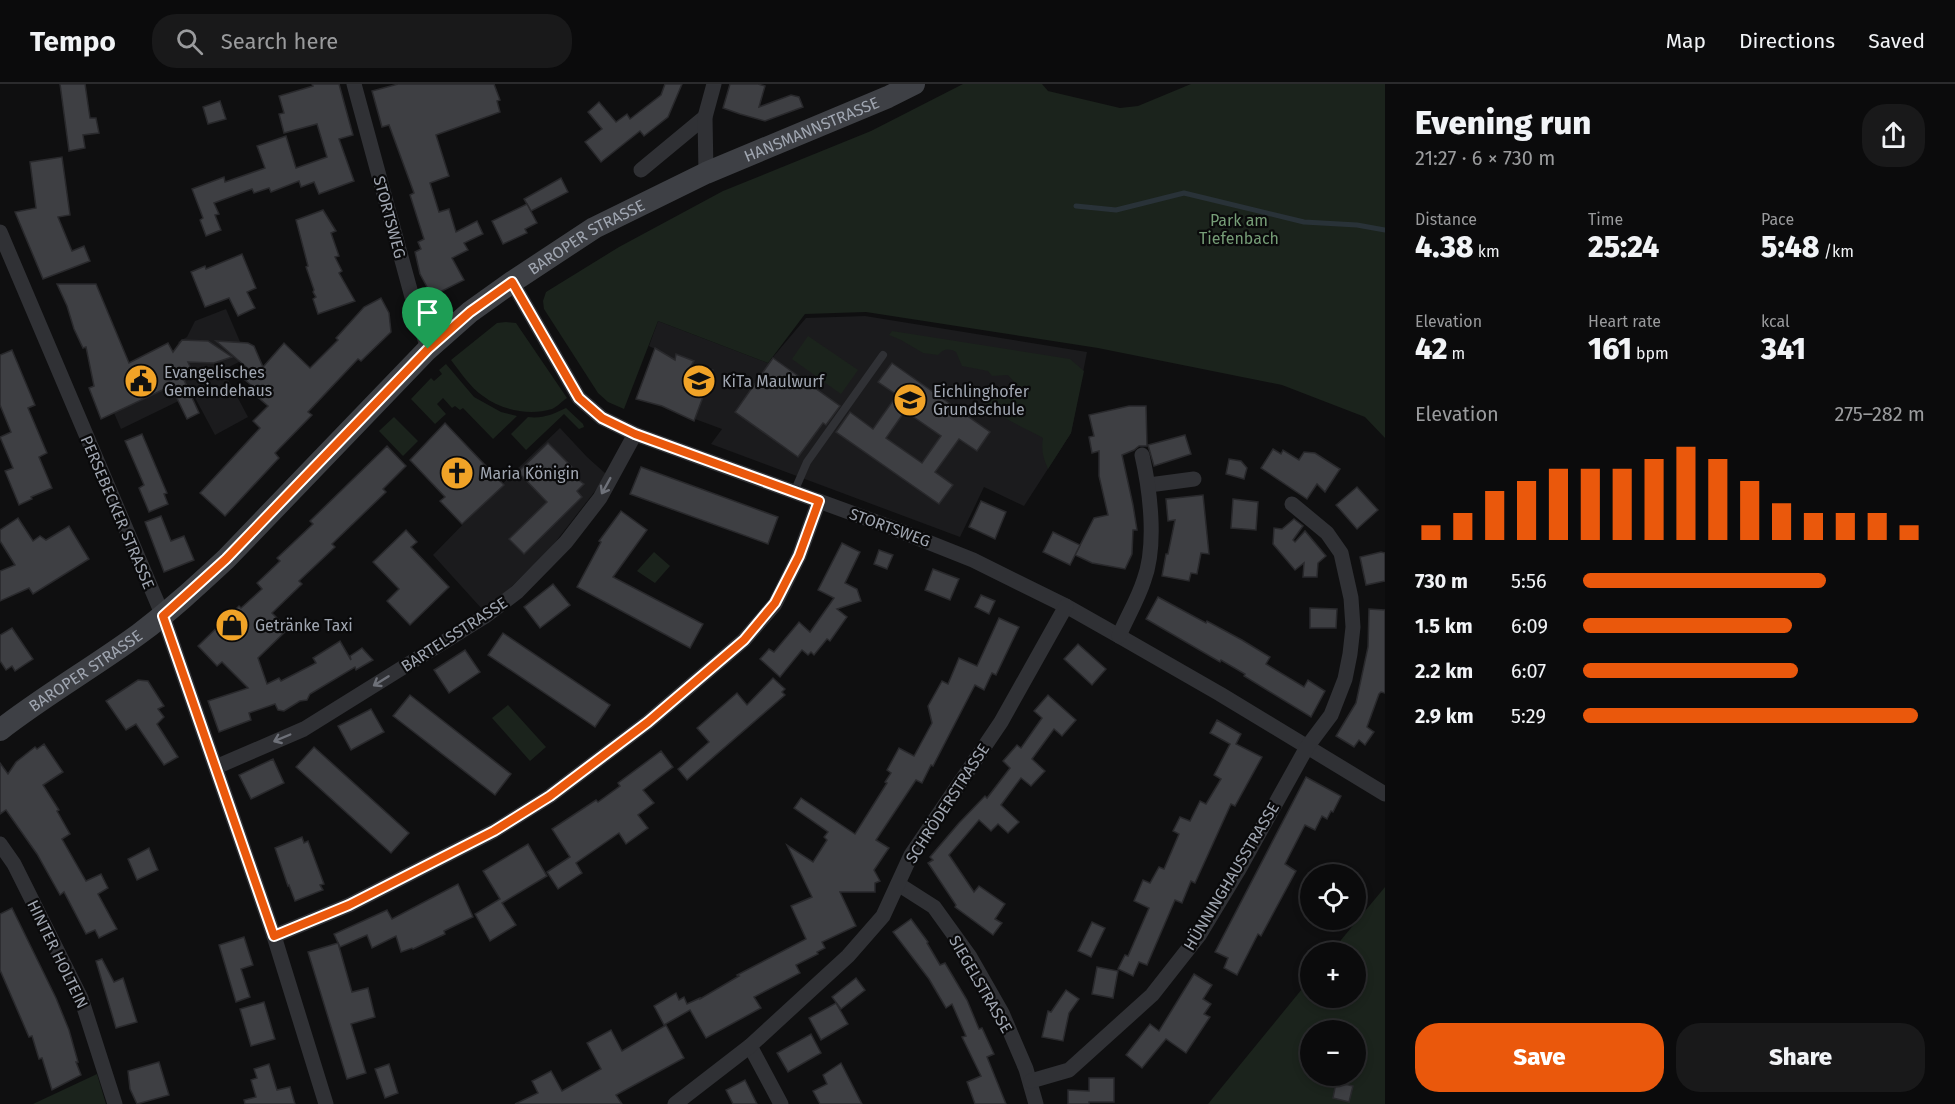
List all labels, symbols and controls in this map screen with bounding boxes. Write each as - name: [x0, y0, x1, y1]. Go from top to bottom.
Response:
- search box: [152, 14, 572, 68]
- text: Tempo: [30, 25, 116, 58]
- icon: search: [173, 25, 206, 58]
- text: Search here: [221, 28, 338, 55]
- text: Map: [1666, 28, 1706, 54]
- text: Directions: [1739, 28, 1835, 54]
- text: Saved: [1868, 28, 1925, 54]
- street label: HANSMANNSTRASSE: [741, 93, 882, 166]
- text: Evening run: [1415, 103, 1591, 143]
- button: share: [1862, 104, 1925, 167]
- text: 21:27 · 6 × 730 m: [1415, 146, 1555, 170]
- street label: STORTSWEG: [369, 174, 410, 261]
- street label: BAROPER STRASSE: [524, 196, 648, 279]
- text: Distance: [1415, 210, 1477, 229]
- text: Time: [1588, 210, 1623, 229]
- text: Pace: [1761, 210, 1794, 229]
- park label: Park am Tiefenbach: [1199, 211, 1279, 248]
- text: 4.38: [1415, 229, 1473, 265]
- text: 25:24: [1588, 229, 1659, 265]
- text: 5:48: [1761, 229, 1819, 265]
- text: km: [1473, 242, 1500, 261]
- text: /km: [1819, 242, 1854, 261]
- pin: [402, 287, 453, 349]
- icon: arrive: [411, 296, 444, 329]
- text: Elevation: [1415, 312, 1482, 331]
- text: Heart rate: [1588, 312, 1661, 331]
- text: kcal: [1761, 312, 1790, 331]
- text: 42: [1415, 331, 1447, 367]
- text: 161: [1588, 331, 1632, 367]
- text: 341: [1761, 331, 1806, 367]
- text: m: [1447, 344, 1465, 363]
- text: bpm: [1632, 344, 1669, 363]
- public building icon: Evangelisches Gemeindehaus: [123, 363, 159, 399]
- place label: Evangelisches Gemeindehaus: [164, 363, 272, 400]
- school or university icon: KiTa Maulwurf: [681, 363, 717, 399]
- place label: KiTa Maulwurf: [722, 372, 825, 391]
- school or university icon: Eichlinghofer Grundschule: [892, 382, 928, 418]
- place label: Eichlinghofer Grundschule: [933, 382, 1030, 419]
- text: Elevation: [1415, 402, 1499, 426]
- text: 275–282 m: [1834, 402, 1925, 426]
- street label: PERSEBECKER STRASSE: [77, 433, 159, 592]
- church icon: Maria Königin: [439, 455, 475, 491]
- place label: Maria Königin: [480, 464, 579, 483]
- one-way arrow: [600, 477, 612, 494]
- street label: STORTSWEG: [847, 504, 933, 551]
- text: 730 m: [1415, 569, 1468, 593]
- text: 5:56: [1511, 569, 1547, 593]
- street label: BARTELSSTRASSE: [398, 593, 511, 676]
- shop icon: Getränke Taxi: [214, 607, 250, 643]
- text: 1.5 km: [1415, 614, 1473, 638]
- text: 6:09: [1511, 614, 1548, 638]
- place label: Getränke Taxi: [255, 616, 353, 635]
- street label: BAROPER STRASSE: [25, 626, 146, 716]
- text: 2.2 km: [1415, 659, 1473, 683]
- text: 6:07: [1511, 659, 1546, 683]
- one-way arrow: [373, 676, 390, 688]
- text: 2.9 km: [1415, 704, 1474, 728]
- text: 5:29: [1511, 704, 1546, 728]
- one-way arrow: [273, 733, 292, 744]
- street label: SCHRÖDERSTRASSE: [902, 740, 993, 867]
- street label: HÜNNINGHAUSSTRASSE: [1180, 799, 1283, 954]
- map controls: [1300, 864, 1366, 1086]
- button: locate: [1300, 864, 1366, 930]
- street label: HINTER HOLTEIN: [23, 897, 92, 1012]
- street label: SIEGELSTRASSE: [945, 932, 1016, 1036]
- button: +: [1300, 942, 1366, 1008]
- button: −: [1300, 1020, 1366, 1086]
- button: Save: [1415, 1023, 1664, 1092]
- button: Share: [1676, 1023, 1925, 1092]

